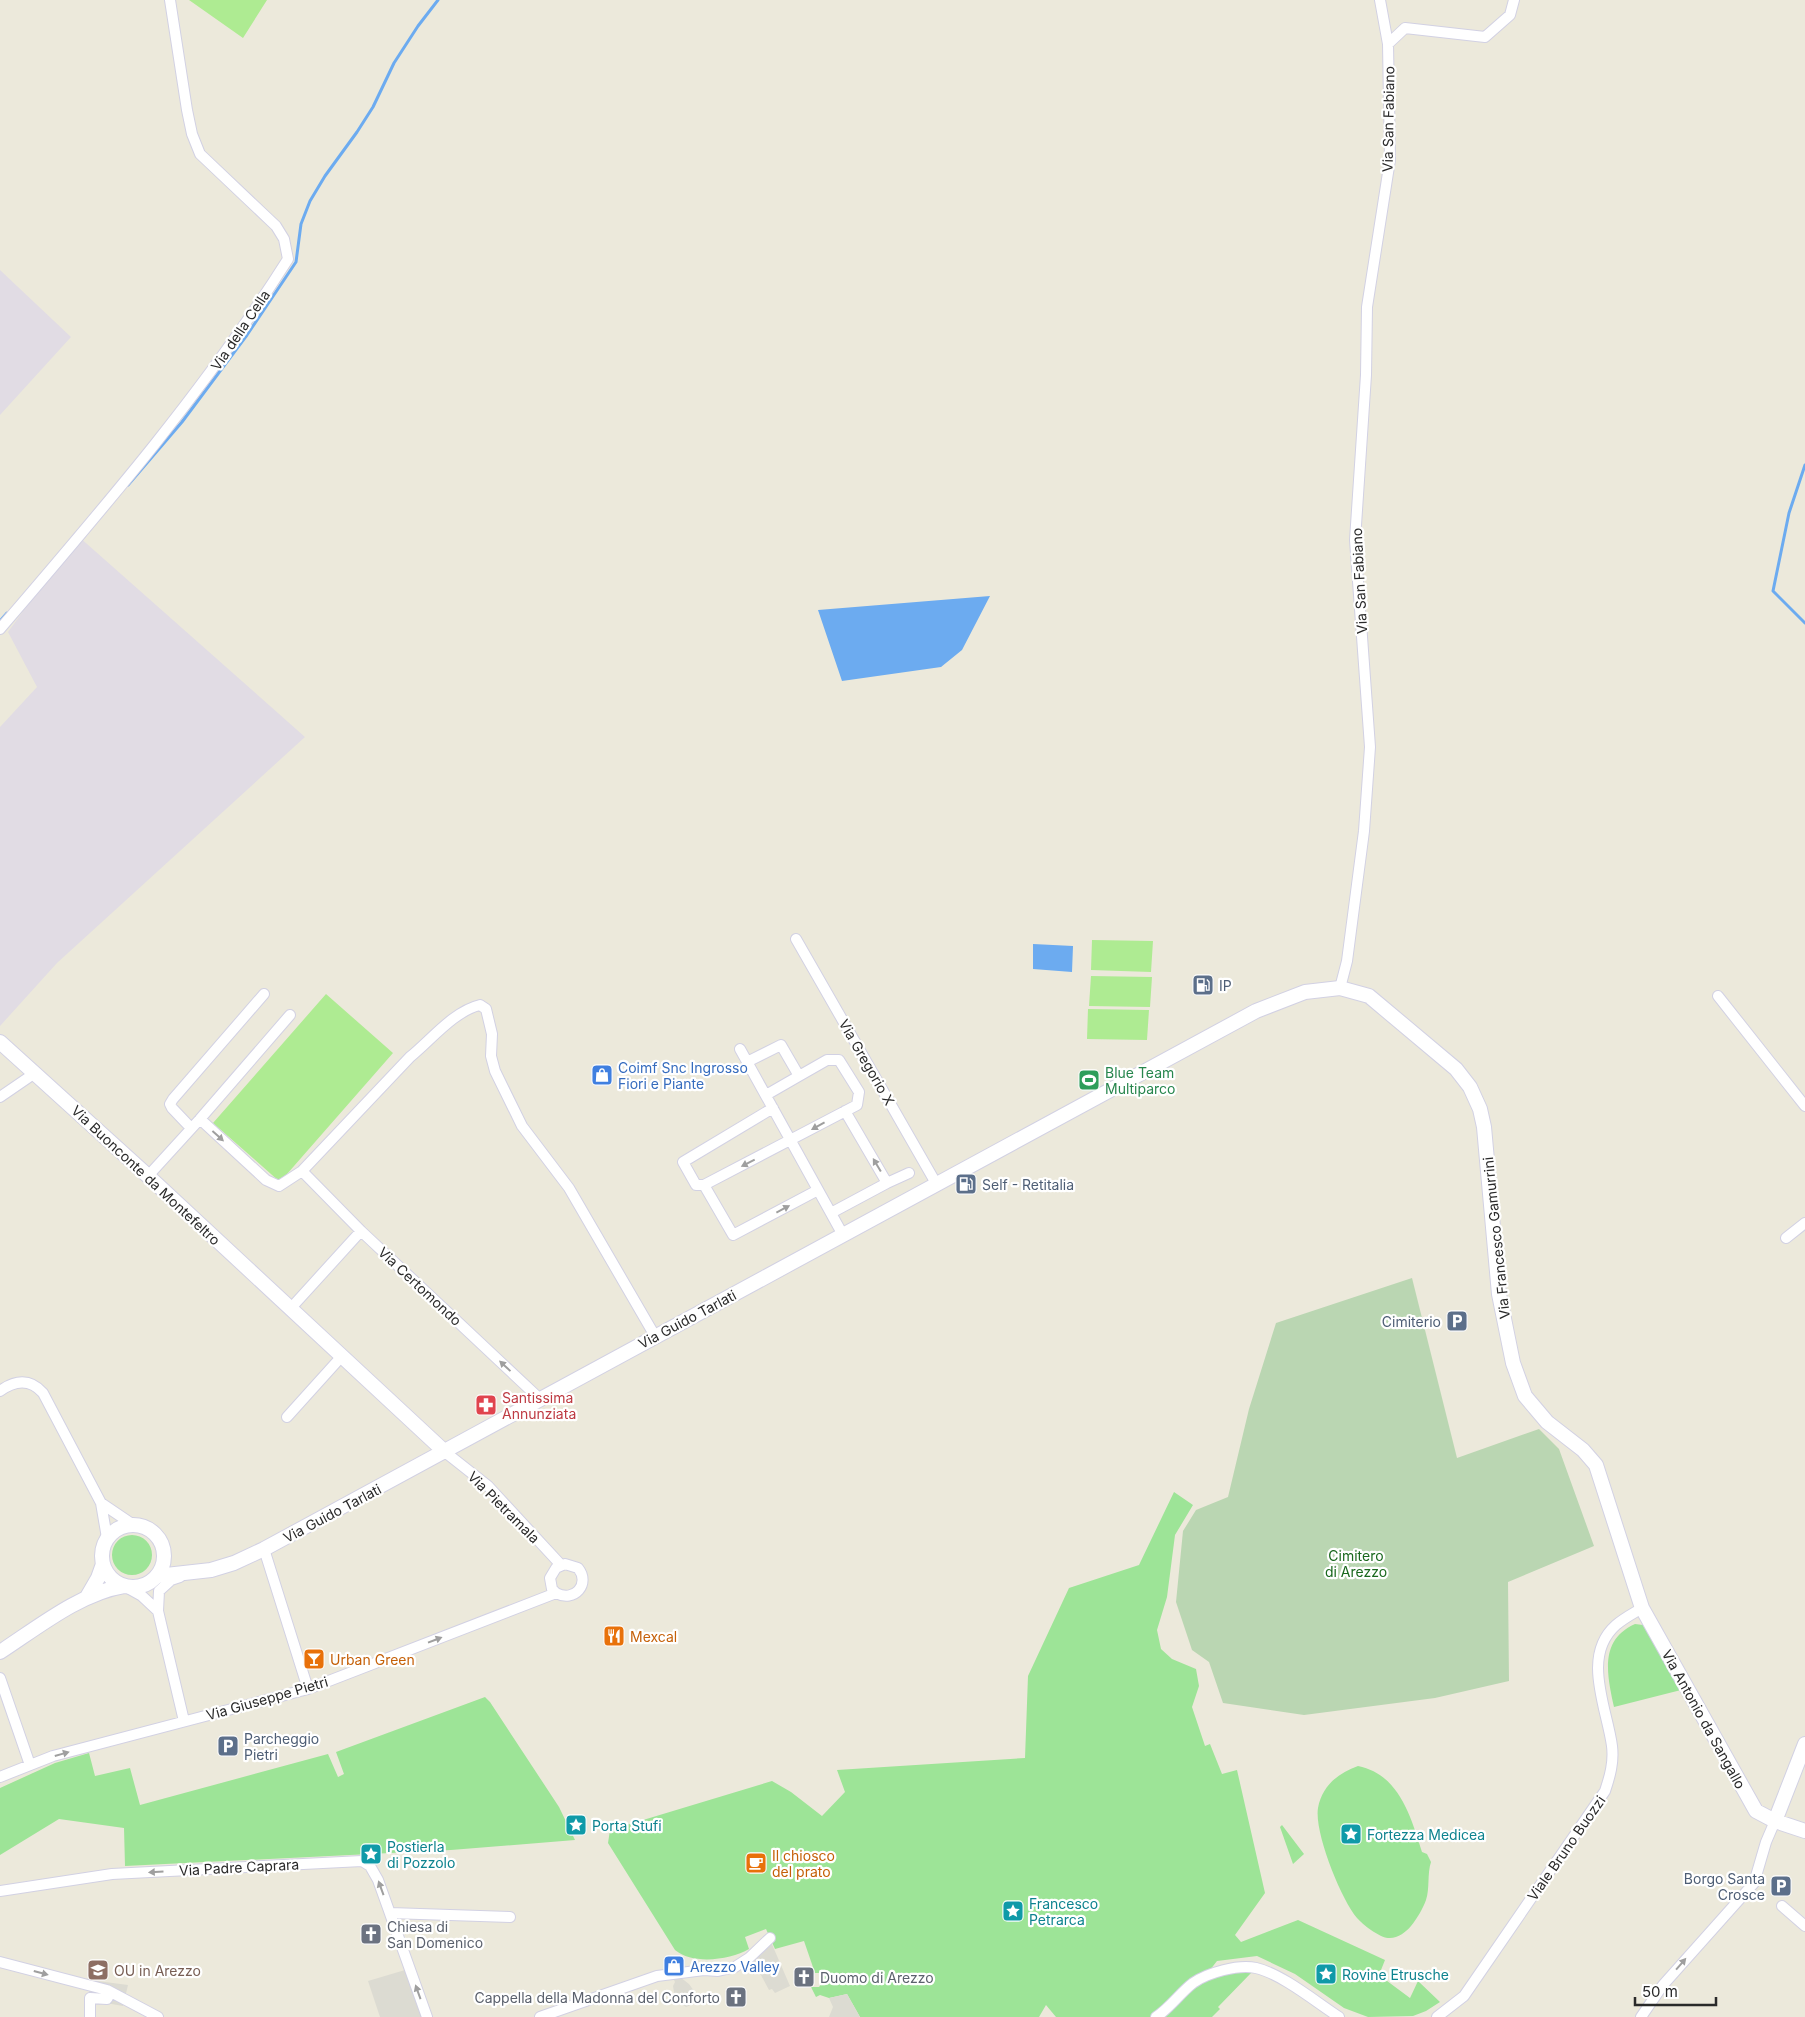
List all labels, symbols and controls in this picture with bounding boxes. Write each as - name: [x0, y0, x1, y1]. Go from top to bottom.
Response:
- street label: Via San Fabiano: [1379, 66, 1397, 172]
- street label: Via della Cella: [207, 287, 273, 373]
- street label: Via San Fabiano: [1348, 528, 1370, 634]
- fuel station icon: IP: [1191, 973, 1215, 997]
- place label: IP: [1219, 977, 1232, 994]
- street label: Via Gregorio X: [836, 1016, 899, 1108]
- place label: Coimf Snc Ingrosso Fiori e Piante: [618, 1059, 748, 1092]
- shop icon: Coimf Snc Ingrosso Fiori e Piante: [590, 1063, 614, 1087]
- place label: Blue Team Multiparco: [1105, 1064, 1176, 1097]
- sports icon: Blue Team Multiparco: [1077, 1068, 1101, 1092]
- street label: Via Buonconte da Montefeltro: [68, 1102, 224, 1248]
- one-way arrow: [811, 1122, 825, 1130]
- one-way arrow: [211, 1130, 224, 1141]
- street label: Via Francesco Gamurrini: [1479, 1156, 1513, 1320]
- one-way arrow: [740, 1159, 755, 1167]
- one-way arrow: [872, 1159, 881, 1172]
- fuel station icon: Self - Retitalia: [954, 1172, 978, 1196]
- place label: Self - Retitalia: [982, 1176, 1074, 1193]
- one-way arrow: [775, 1205, 790, 1213]
- street label: Via Certomondo: [375, 1243, 465, 1329]
- street label: Via Guido Tarlati: [635, 1286, 739, 1352]
- parking icon: Cimiterio: [1445, 1309, 1469, 1333]
- place label: Cimiterio: [1382, 1313, 1441, 1330]
- one-way arrow: [500, 1360, 512, 1372]
- place label: Santissima Annunziata: [502, 1389, 576, 1422]
- pharmacy icon: Santissima Annunziata: [474, 1393, 498, 1417]
- street label: Via Pietramala: [465, 1468, 543, 1546]
- street label: Via Guido Tarlati: [280, 1480, 384, 1546]
- park label: Cimitero di Arezzo: [1325, 1547, 1387, 1580]
- restaurant icon: Mexcal: [602, 1624, 626, 1648]
- place label: Mexcal: [630, 1628, 677, 1645]
- one-way arrow: [428, 1635, 443, 1643]
- street label: Via Antonio da Sangallo: [1659, 1646, 1749, 1792]
- bar icon: Urban Green: [302, 1647, 326, 1671]
- place label: Urban Green: [330, 1651, 415, 1668]
- street label: Via Giuseppe Pietri: [204, 1673, 330, 1723]
- place label: Parcheggio Pietri: [244, 1730, 319, 1763]
- parking icon: Parcheggio Pietri: [216, 1734, 240, 1758]
- one-way arrow: [55, 1749, 70, 1757]
- street label: Viale Bruno Buozzi: [1523, 1792, 1609, 1904]
- place icon: Porta Stufi: [564, 1813, 588, 1837]
- place label: Porta Stufi: [592, 1817, 662, 1834]
- place icon: Fortezza Medicea: [1339, 1822, 1363, 1846]
- place label: Fortezza Medicea: [1367, 1826, 1485, 1843]
- place label: Postierla di Pozzolo: [387, 1838, 455, 1871]
- place icon: Postierla di Pozzolo: [359, 1842, 383, 1866]
- place label: Il chiosco del prato: [772, 1847, 835, 1880]
- cafe icon: Il chiosco del prato: [744, 1851, 768, 1875]
- street label: Via Padre Caprara: [178, 1855, 300, 1879]
- one-way arrow: [148, 1868, 164, 1876]
- place label: Borgo Santa Crosce: [1684, 1870, 1765, 1903]
- parking icon: Borgo Santa Crosce: [1769, 1874, 1793, 1898]
- one-way arrow: [377, 1880, 385, 1895]
- place label: Francesco Petrarca: [1029, 1895, 1098, 1928]
- place icon: Francesco Petrarca: [1001, 1899, 1025, 1923]
- place label: Chiesa di San Domenico: [387, 1918, 483, 1951]
- church icon: Chiesa di San Domenico: [359, 1922, 383, 1946]
- shop icon: Arezzo Valley: [662, 1954, 686, 1978]
- school or university icon: OU in Arezzo: [86, 1958, 110, 1982]
- place label: Arezzo Valley: [690, 1958, 780, 1975]
- one-way arrow: [1675, 1959, 1687, 1971]
- place label: OU in Arezzo: [114, 1962, 201, 1979]
- place icon: Rovine Etrusche: [1314, 1962, 1338, 1986]
- church icon: Duomo di Arezzo: [792, 1965, 816, 1989]
- place label: Rovine Etrusche: [1342, 1966, 1449, 1983]
- one-way arrow: [33, 1969, 49, 1977]
- place label: Duomo di Arezzo: [820, 1969, 934, 1986]
- scale bar: [1635, 1974, 1716, 2006]
- text: 50 m: [1642, 1982, 1678, 2001]
- one-way arrow: [414, 1984, 422, 1999]
- church icon: Cappella della Madonna del Conforto: [724, 1985, 748, 2009]
- place label: Cappella della Madonna del Conforto: [474, 1989, 720, 2006]

